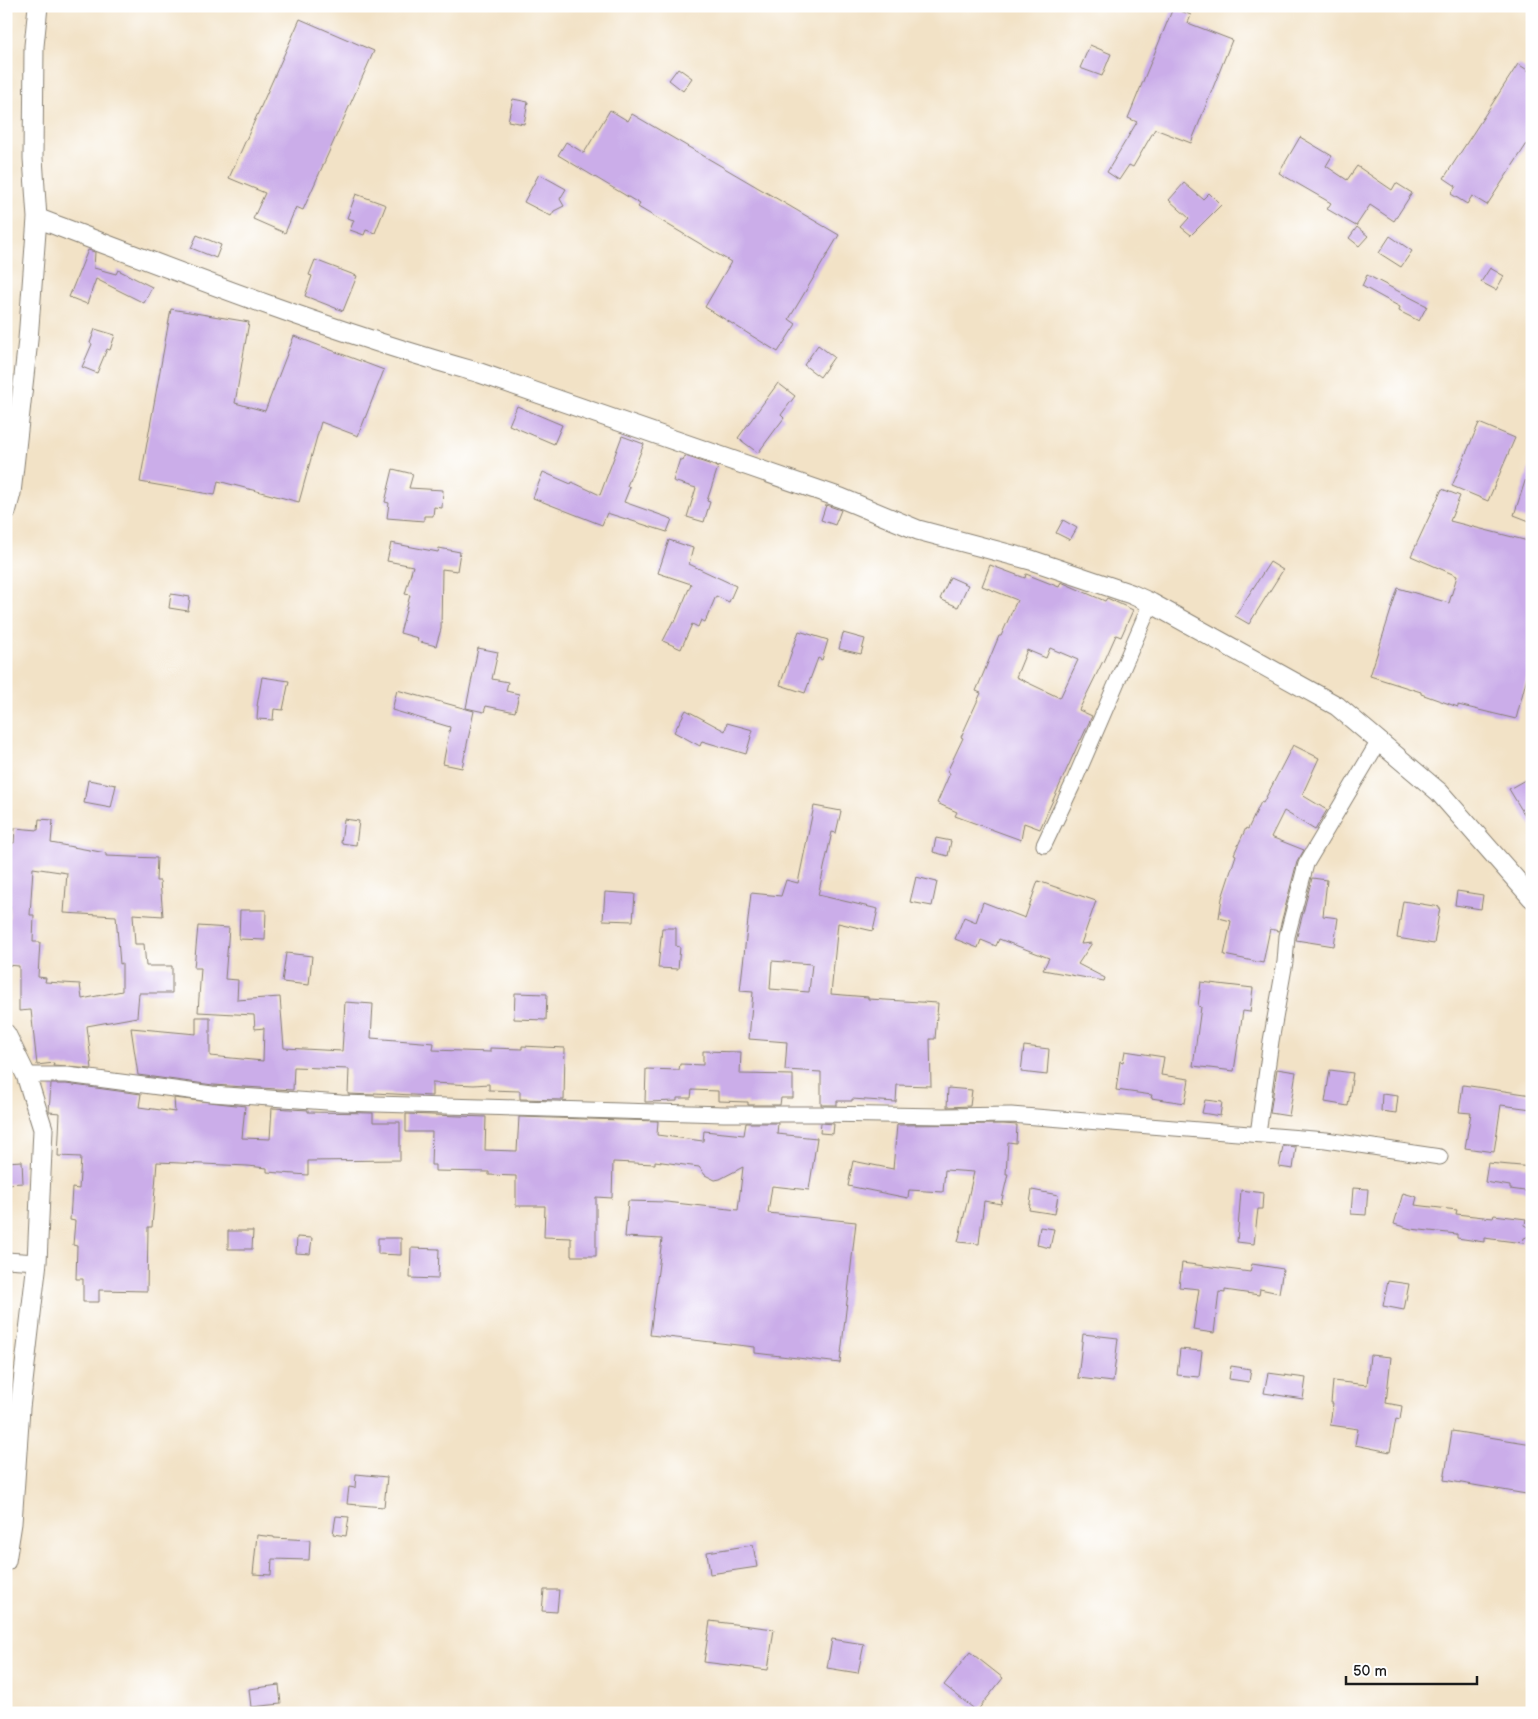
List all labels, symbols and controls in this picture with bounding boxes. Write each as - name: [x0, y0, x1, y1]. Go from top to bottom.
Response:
- scale bar: [1346, 1654, 1477, 1686]
- text: 50 m: [1353, 1662, 1387, 1681]

